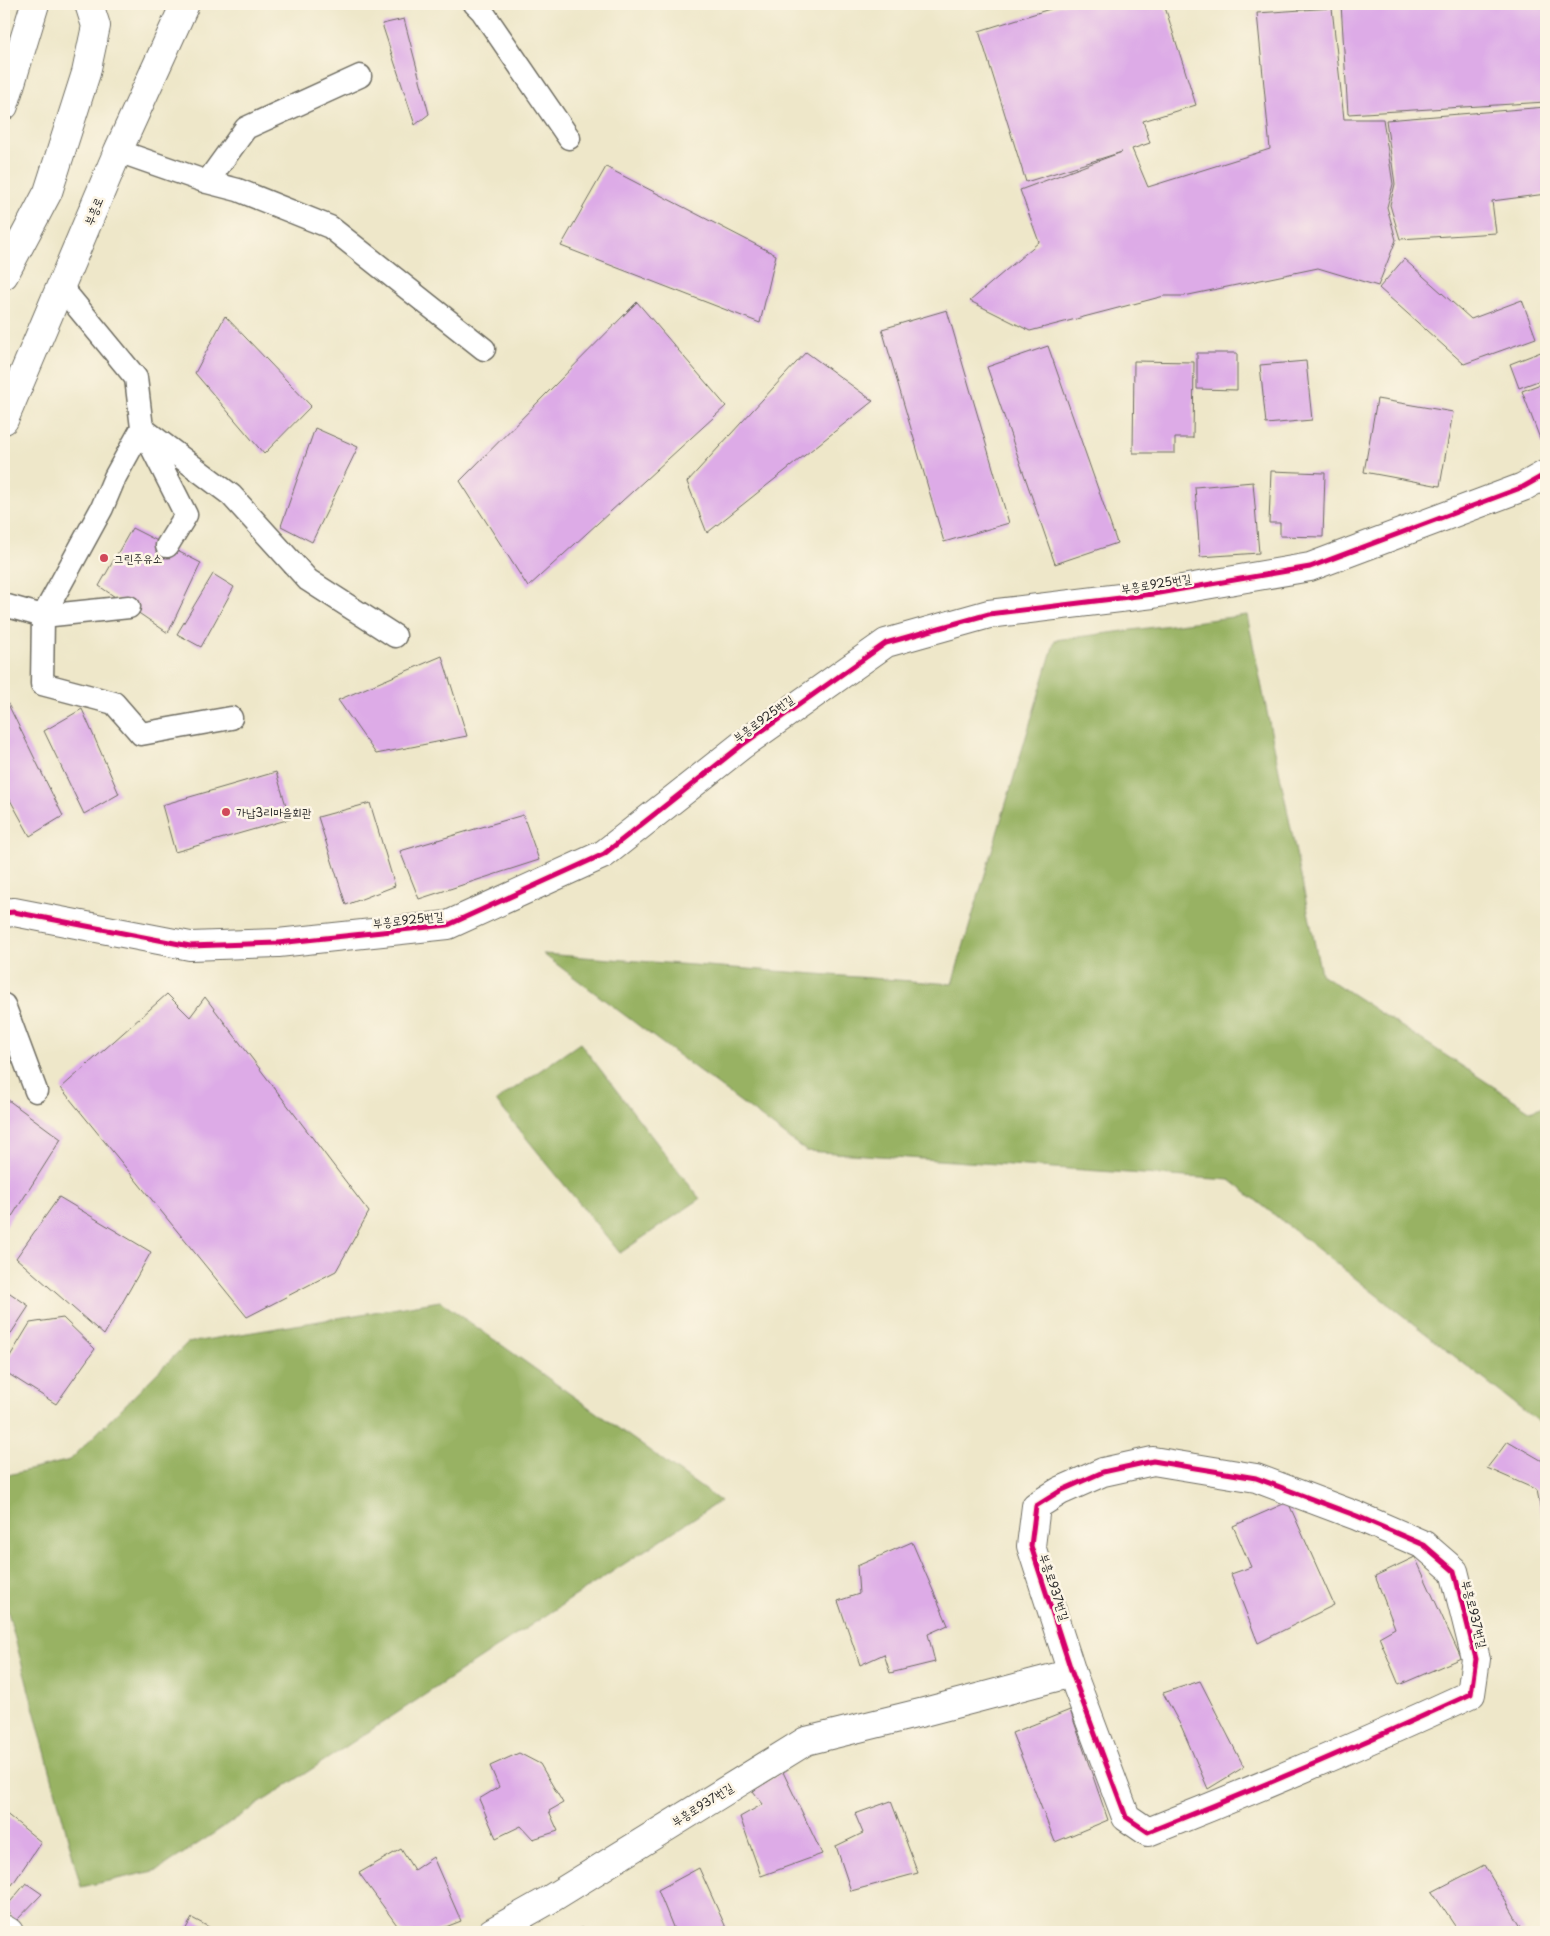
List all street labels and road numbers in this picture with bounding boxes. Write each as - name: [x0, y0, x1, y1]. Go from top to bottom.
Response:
- street label: 부흥로: [79, 194, 107, 228]
- street label: 부흥로925번길: [1120, 569, 1193, 597]
- street label: 부흥로925번길: [729, 690, 797, 746]
- street label: 부흥로925번길: [372, 906, 445, 932]
- street label: 부흥로937번길: [1036, 1551, 1074, 1623]
- street label: 부흥로937번길: [1458, 1578, 1492, 1650]
- street label: 부흥로937번길: [668, 1778, 737, 1830]

